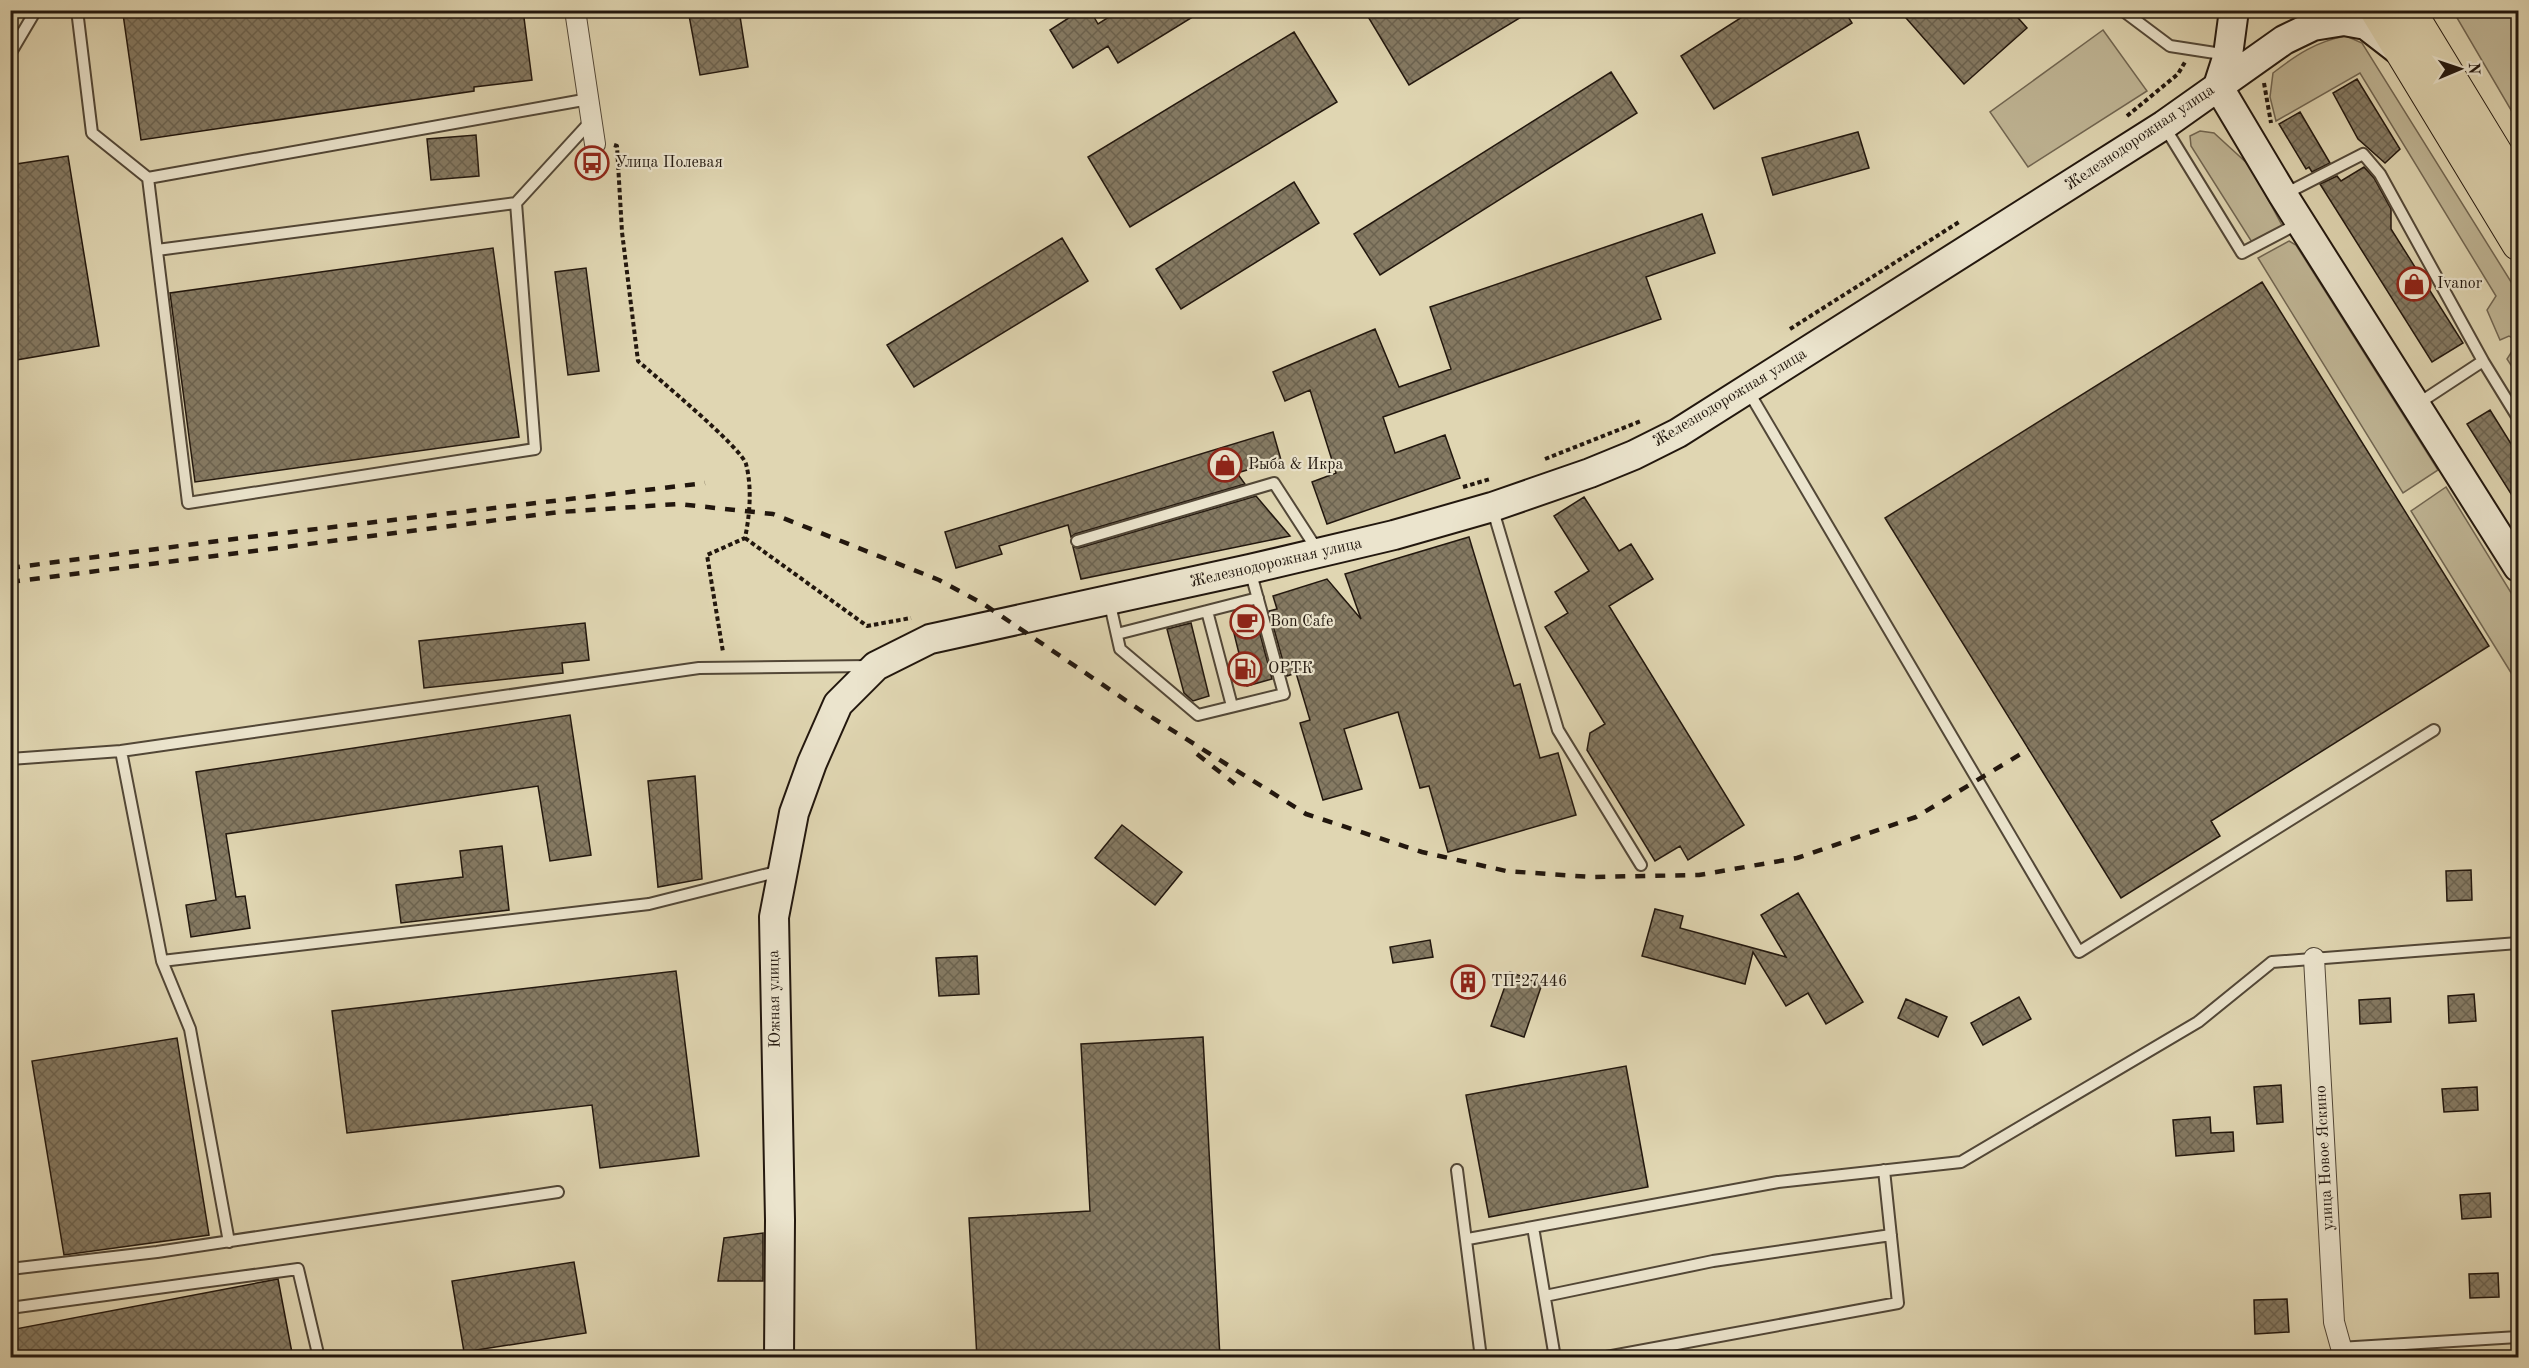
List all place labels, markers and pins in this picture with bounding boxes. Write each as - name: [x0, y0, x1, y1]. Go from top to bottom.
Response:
- bus stop icon: Улица Полевая: [574, 145, 610, 181]
- place label: Улица Полевая: [615, 155, 723, 171]
- shop icon: Ivanor: [2396, 266, 2432, 302]
- place label: Ivanor: [2437, 276, 2483, 292]
- shop icon: Рыба & Икра: [1207, 447, 1243, 483]
- place label: Рыба & Икра: [1248, 457, 1343, 473]
- cafe icon: Bon Cafe: [1229, 604, 1265, 640]
- place label: Bon Cafe: [1270, 614, 1333, 630]
- fuel station icon: ОРТК: [1227, 651, 1263, 687]
- place label: ОРТК: [1268, 661, 1314, 677]
- building icon: ТП-27446: [1450, 964, 1486, 1000]
- place label: ТП-27446: [1491, 974, 1567, 990]

